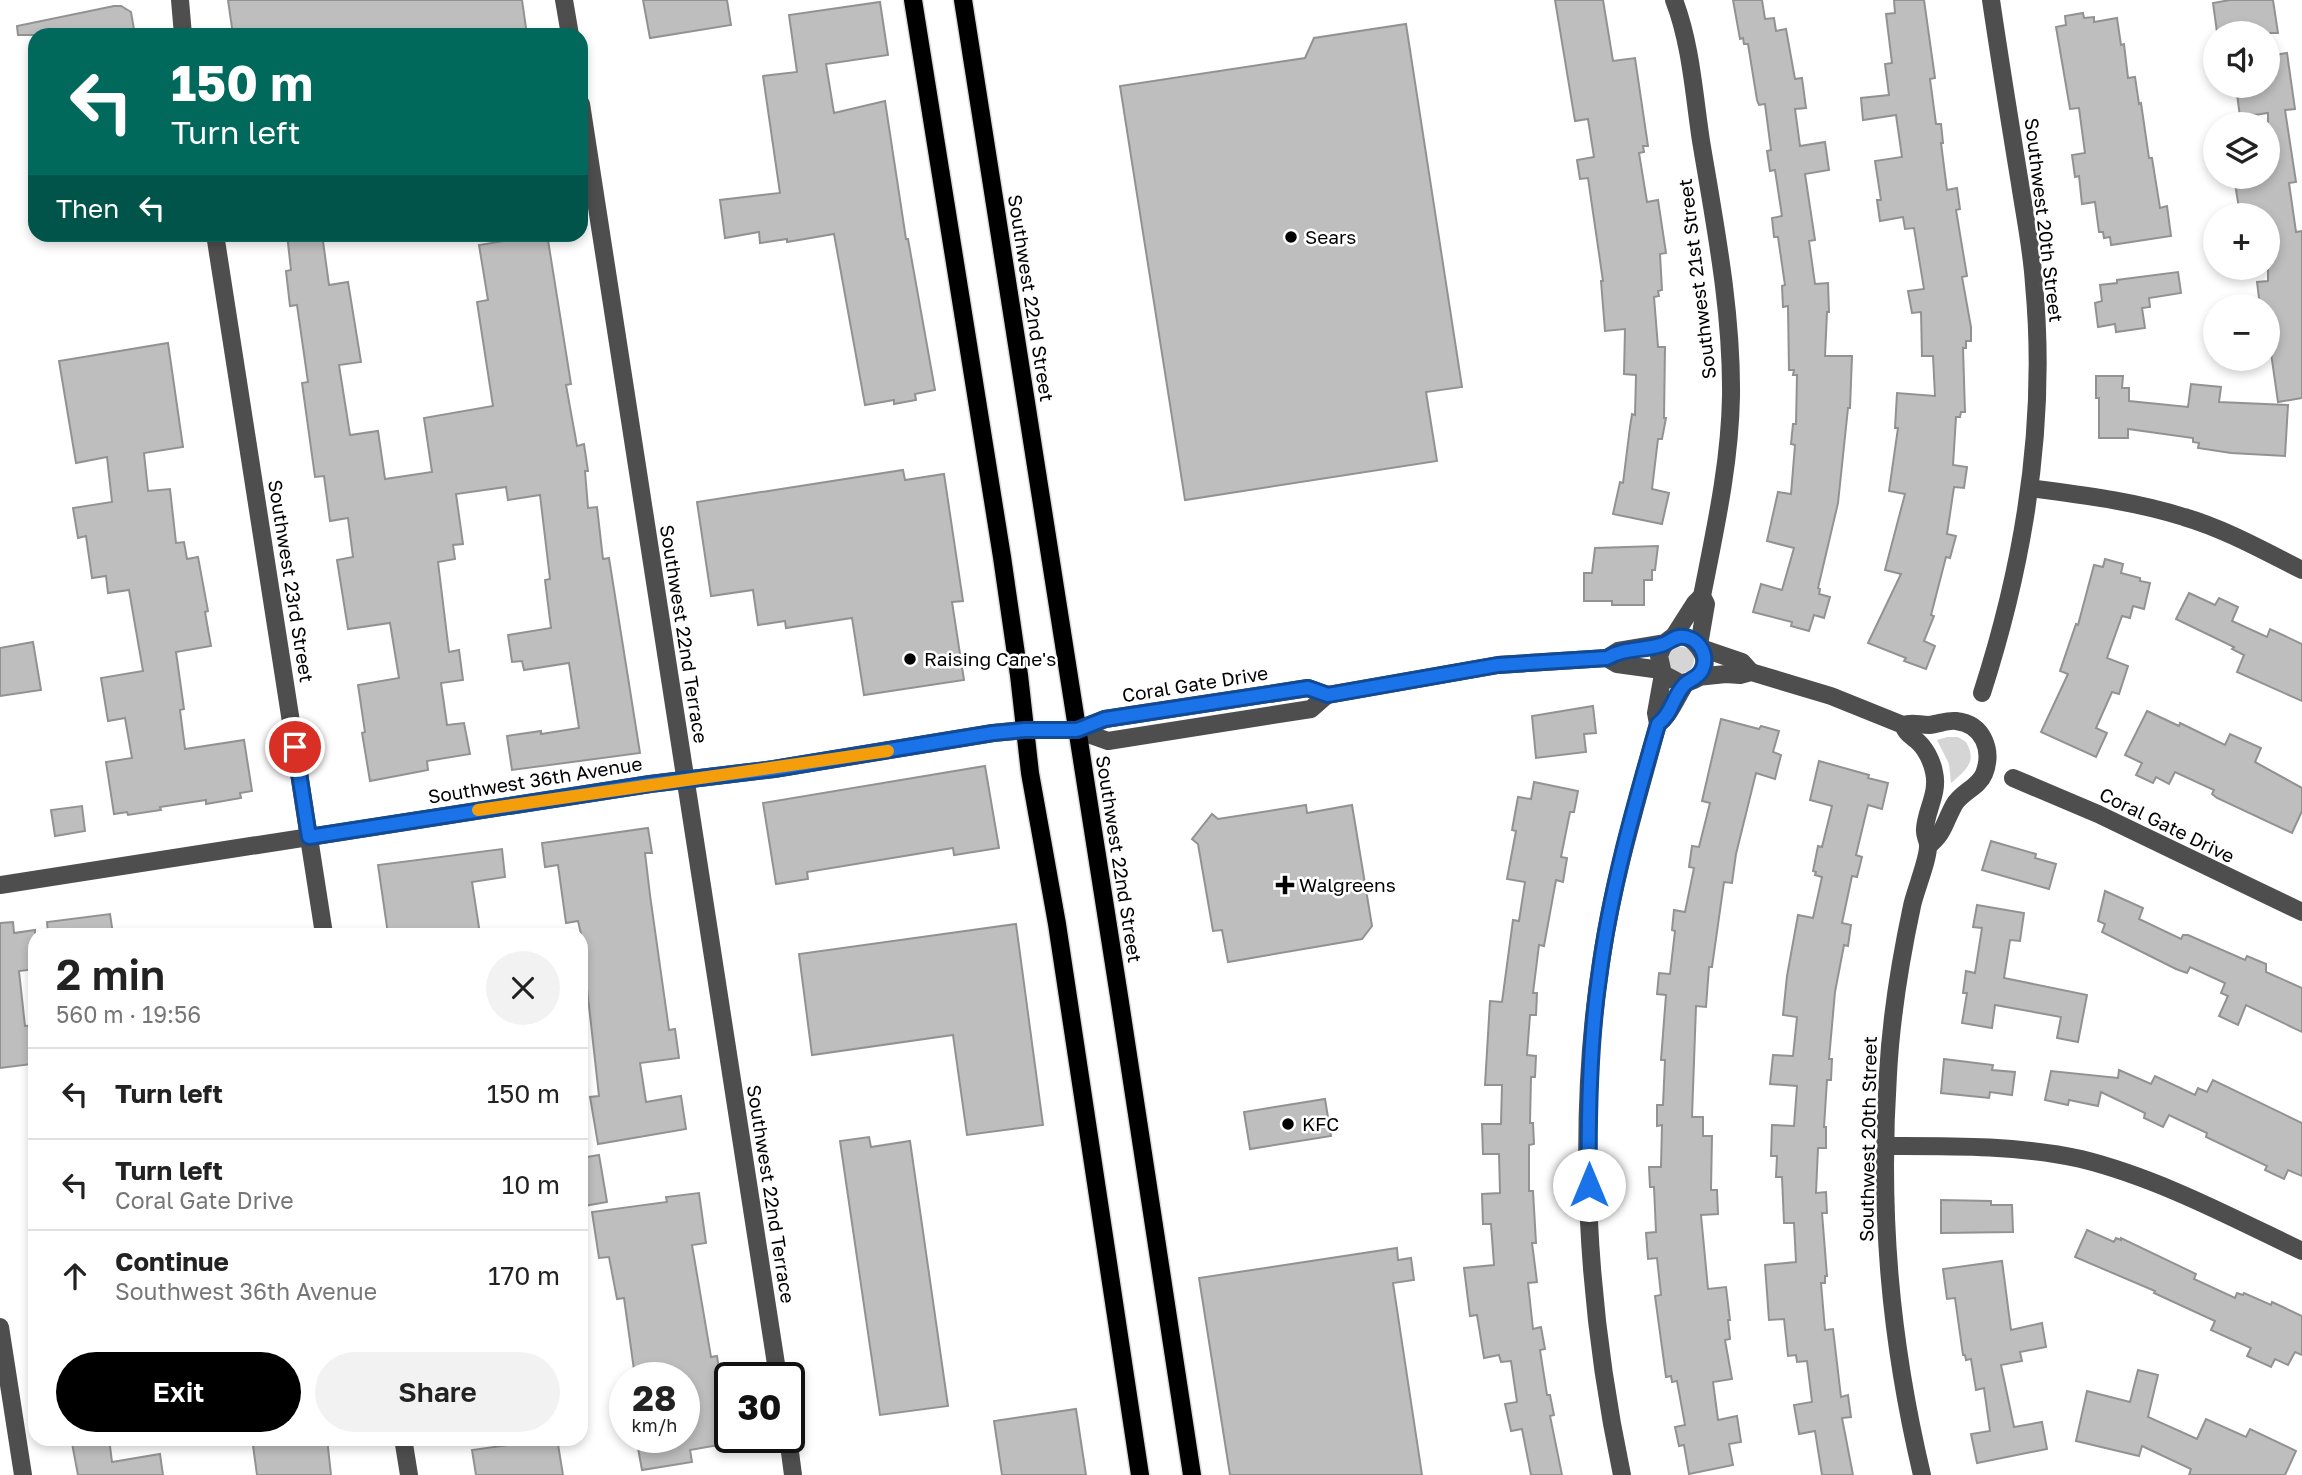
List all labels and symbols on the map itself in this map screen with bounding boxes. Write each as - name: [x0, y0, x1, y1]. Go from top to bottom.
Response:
- street label: Southwest 20th Street: [2021, 116, 2068, 324]
- street label: Southwest 21st Street: [1673, 178, 1720, 381]
- street label: Southwest 22nd Street: [1004, 193, 1059, 403]
- place label: Sears: [1305, 225, 1356, 248]
- marker: Sears: [1283, 229, 1299, 245]
- street label: Southwest 23rd Street: [264, 478, 319, 684]
- street label: Southwest 22nd Terrace: [656, 523, 713, 745]
- place label: Raising Cane's: [924, 647, 1056, 670]
- marker: Raising Cane's: [902, 651, 918, 667]
- street label: Coral Gate Drive: [1120, 661, 1270, 706]
- pin: [265, 717, 325, 777]
- street label: Southwest 36th Avenue: [426, 751, 644, 808]
- street label: Southwest 22nd Street: [1092, 754, 1147, 964]
- street label: Coral Gate Drive: [2096, 782, 2239, 867]
- place label: Walgreens: [1299, 873, 1396, 896]
- marker: Walgreens: [1277, 877, 1293, 893]
- street label: Southwest 20th Street: [1854, 1036, 1881, 1242]
- street label: Southwest 22nd Terrace: [743, 1083, 800, 1305]
- place label: KFC: [1302, 1112, 1339, 1135]
- marker: KFC: [1280, 1116, 1296, 1132]
- position arrow: [1552, 1148, 1626, 1222]
- speed limit sign: 30: [714, 1362, 805, 1453]

